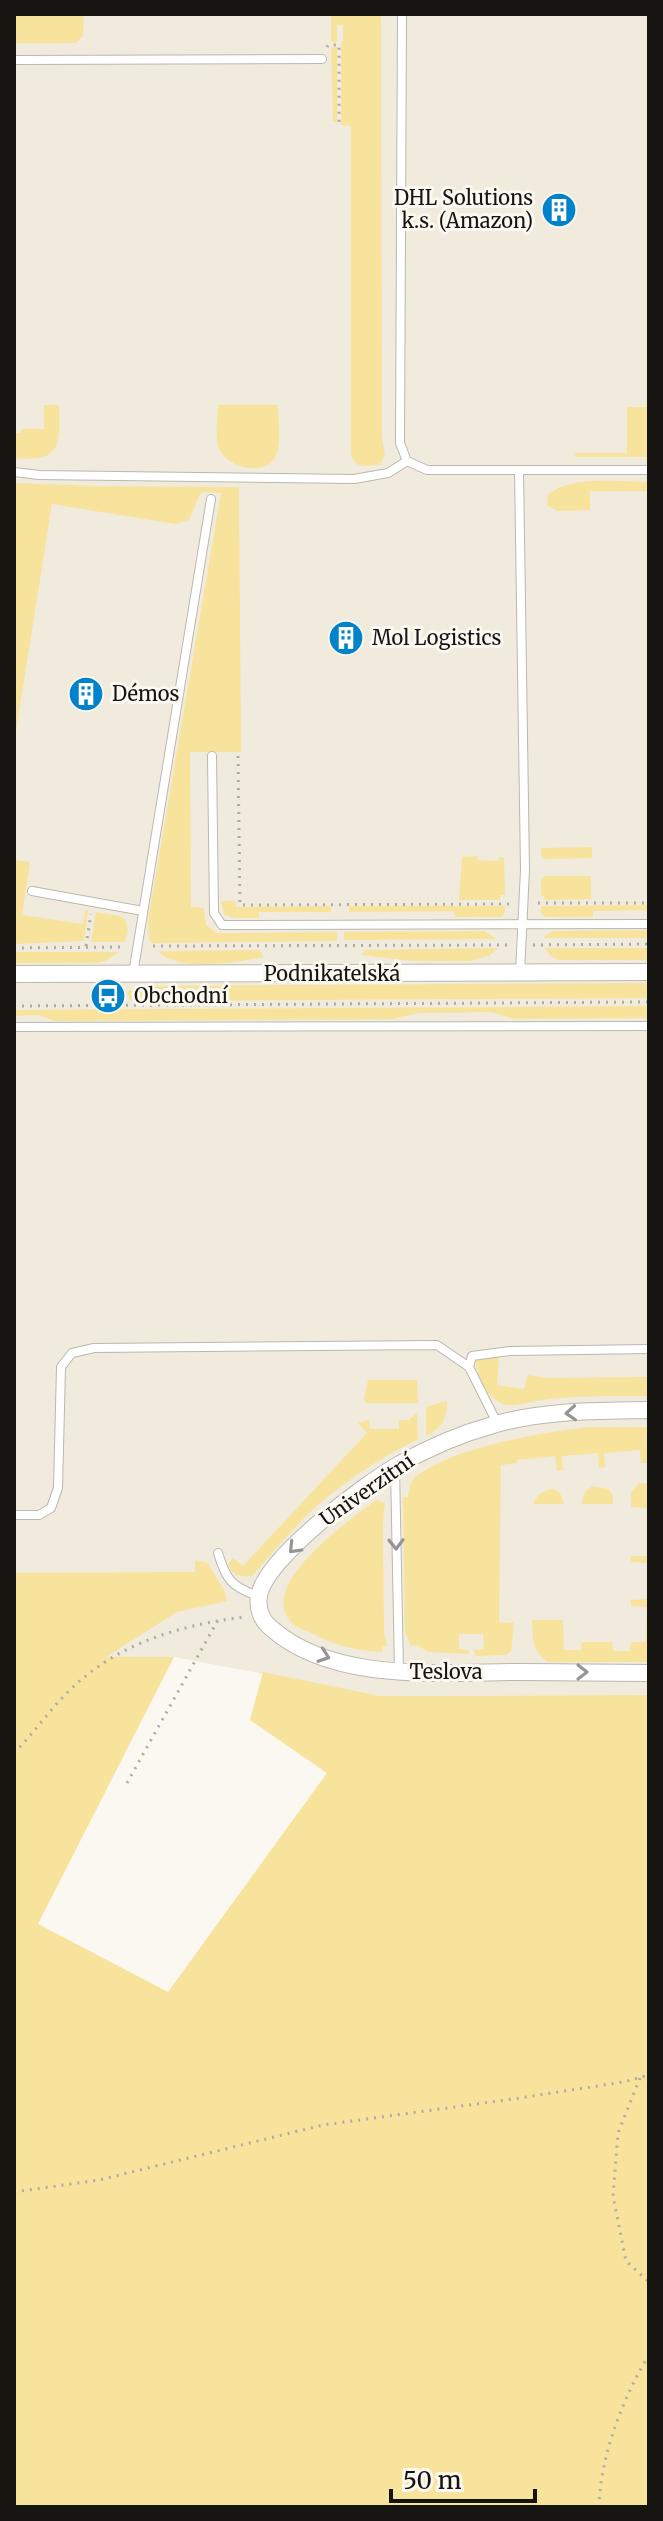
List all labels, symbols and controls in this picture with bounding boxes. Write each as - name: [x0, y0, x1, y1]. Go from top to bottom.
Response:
- place label: DHL Solutions k.s. (Amazon): [394, 185, 533, 233]
- building icon: DHL Solutions k.s. (Amazon): [540, 191, 578, 229]
- building icon: Mol Logistics: [327, 619, 365, 657]
- place label: Mol Logistics: [372, 625, 501, 650]
- building icon: Démos: [67, 675, 105, 713]
- place label: Démos: [112, 681, 179, 706]
- street label: Podnikatelská: [264, 961, 401, 986]
- bus stop icon: Obchodní: [89, 977, 127, 1015]
- place label: Obchodní: [134, 983, 229, 1008]
- one-way arrow: [564, 1404, 577, 1421]
- street label: Univerzitní: [315, 1448, 419, 1531]
- one-way arrow: [289, 1538, 303, 1553]
- one-way arrow: [388, 1538, 405, 1551]
- one-way arrow: [316, 1647, 330, 1663]
- street label: Teslova: [409, 1659, 483, 1684]
- one-way arrow: [576, 1663, 589, 1681]
- scale bar: [391, 2453, 535, 2503]
- text: 50 m: [403, 2465, 462, 2496]

